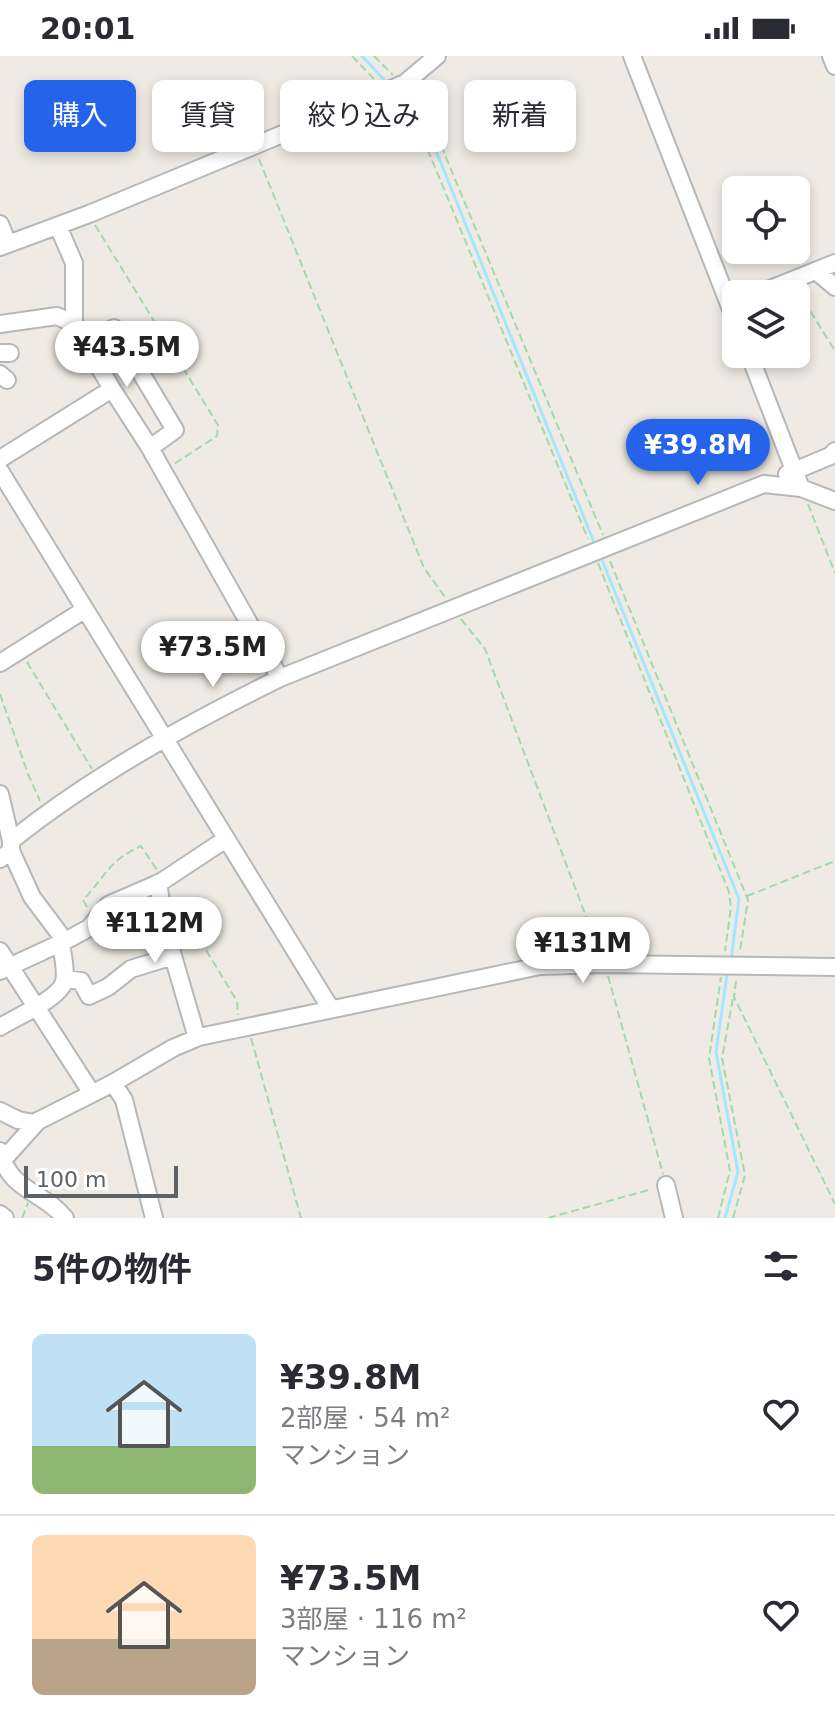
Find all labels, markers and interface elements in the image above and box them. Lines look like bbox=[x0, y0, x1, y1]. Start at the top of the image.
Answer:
text: 20:01 bbox=[40, 11, 136, 46]
chip: 購入 bbox=[24, 80, 136, 152]
chip: 賃貸 bbox=[152, 80, 264, 152]
chip: 絞り込み bbox=[280, 80, 448, 152]
chip: 新着 bbox=[464, 80, 576, 152]
map controls bbox=[722, 176, 810, 368]
button: locate bbox=[722, 176, 810, 264]
button: layers bbox=[722, 280, 810, 368]
pin: ¥43.5M bbox=[62, 321, 192, 389]
text: ¥43.5M bbox=[73, 332, 181, 362]
pin: ¥39.8M bbox=[633, 419, 763, 487]
text: ¥39.8M bbox=[644, 430, 752, 460]
pin: ¥73.5M bbox=[148, 621, 278, 689]
text: ¥73.5M bbox=[159, 632, 267, 662]
pin: ¥112M bbox=[99, 897, 211, 965]
text: ¥112M bbox=[106, 908, 204, 938]
pin: ¥131M bbox=[527, 917, 639, 985]
text: ¥131M bbox=[534, 928, 632, 958]
scale bar bbox=[24, 1162, 178, 1198]
text: 100 m bbox=[36, 1167, 106, 1192]
icon: filters bbox=[759, 1244, 803, 1288]
text: 5件の物件 bbox=[32, 1249, 192, 1289]
text: ¥39.8M bbox=[280, 1357, 421, 1397]
icon: home bbox=[96, 1366, 192, 1462]
icon: heart bbox=[759, 1392, 803, 1436]
text: 2部屋 · 54 m² bbox=[280, 1403, 450, 1433]
text: マンション bbox=[280, 1440, 410, 1470]
text: ¥73.5M bbox=[280, 1558, 421, 1598]
icon: home bbox=[96, 1567, 192, 1663]
icon: heart bbox=[759, 1593, 803, 1637]
text: 3部屋 · 116 m² bbox=[280, 1604, 467, 1634]
text: マンション bbox=[280, 1641, 410, 1671]

